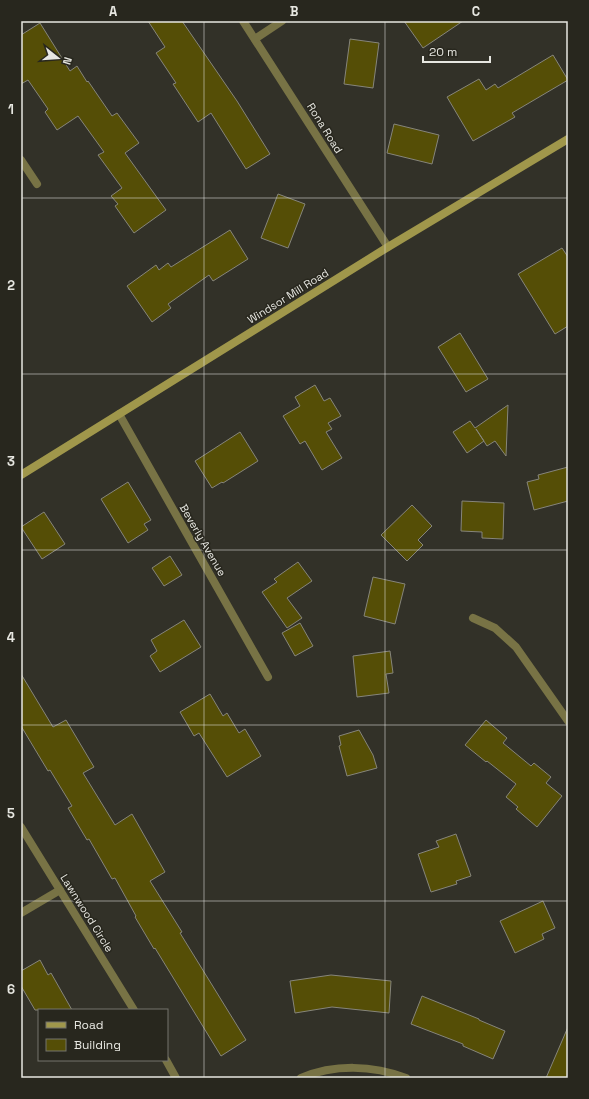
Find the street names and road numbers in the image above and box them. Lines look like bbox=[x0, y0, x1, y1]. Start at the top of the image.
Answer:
street label: Rona Road bbox=[304, 100, 346, 156]
street label: Windsor Mill Road bbox=[245, 265, 331, 327]
street label: Beverly Avenue bbox=[177, 501, 229, 579]
street label: Lawnwood Circle bbox=[57, 871, 117, 955]

